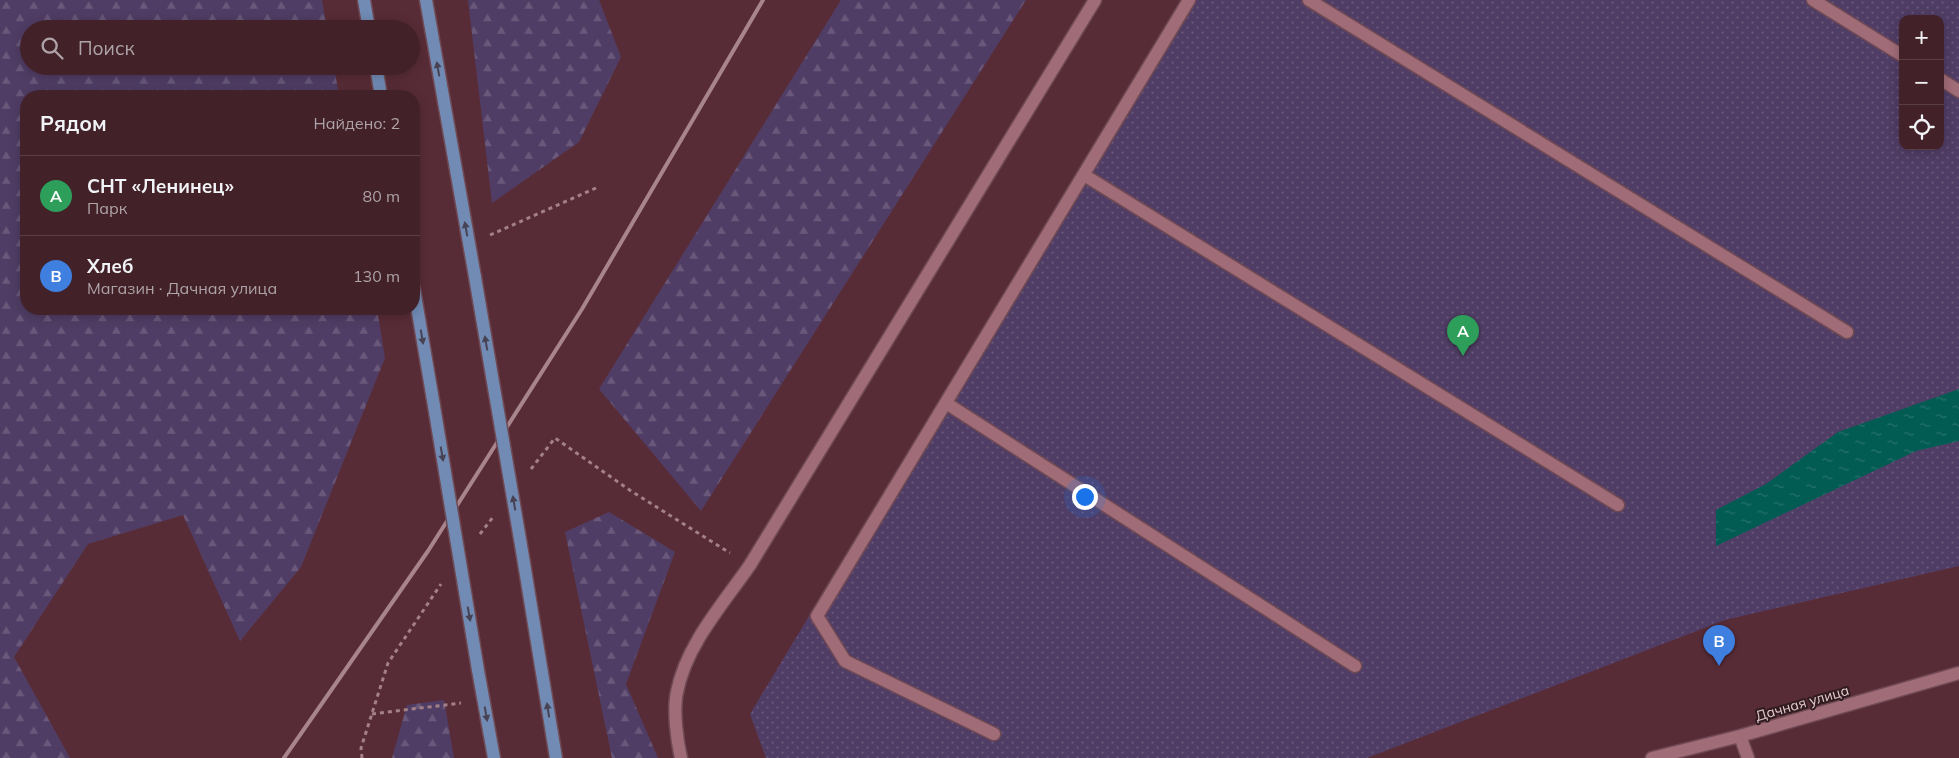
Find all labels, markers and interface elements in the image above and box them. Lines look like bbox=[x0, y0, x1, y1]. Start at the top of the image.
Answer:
map controls bbox=[1899, 15, 1944, 150]
button: + bbox=[1899, 15, 1944, 60]
search box bbox=[20, 20, 420, 75]
icon: search bbox=[38, 34, 66, 62]
text: Поиск bbox=[78, 36, 135, 60]
one-way arrow bbox=[433, 60, 441, 76]
button: − bbox=[1899, 60, 1944, 105]
button: locate bbox=[1899, 105, 1944, 150]
text: Рядом bbox=[40, 110, 107, 136]
text: Найдено: 2 bbox=[314, 113, 400, 133]
text: СНТ «Ленинец» bbox=[87, 174, 234, 198]
text: A bbox=[50, 186, 62, 206]
text: 80 m bbox=[363, 186, 400, 206]
text: Парк bbox=[87, 198, 127, 218]
one-way arrow bbox=[462, 220, 470, 236]
text: Хлеб bbox=[87, 254, 134, 278]
text: B bbox=[50, 266, 62, 286]
text: 130 m bbox=[353, 266, 400, 286]
text: Магазин · Дачная улица bbox=[87, 278, 277, 298]
pin: A bbox=[1447, 315, 1479, 356]
one-way arrow bbox=[418, 329, 426, 345]
one-way arrow bbox=[482, 335, 490, 351]
one-way arrow bbox=[438, 446, 446, 462]
your location bbox=[1072, 484, 1098, 510]
one-way arrow bbox=[509, 495, 517, 511]
one-way arrow bbox=[465, 607, 473, 623]
pin: B bbox=[1703, 625, 1735, 666]
street label: Дачная улица bbox=[1753, 681, 1851, 725]
one-way arrow bbox=[544, 702, 552, 718]
one-way arrow bbox=[483, 706, 491, 722]

